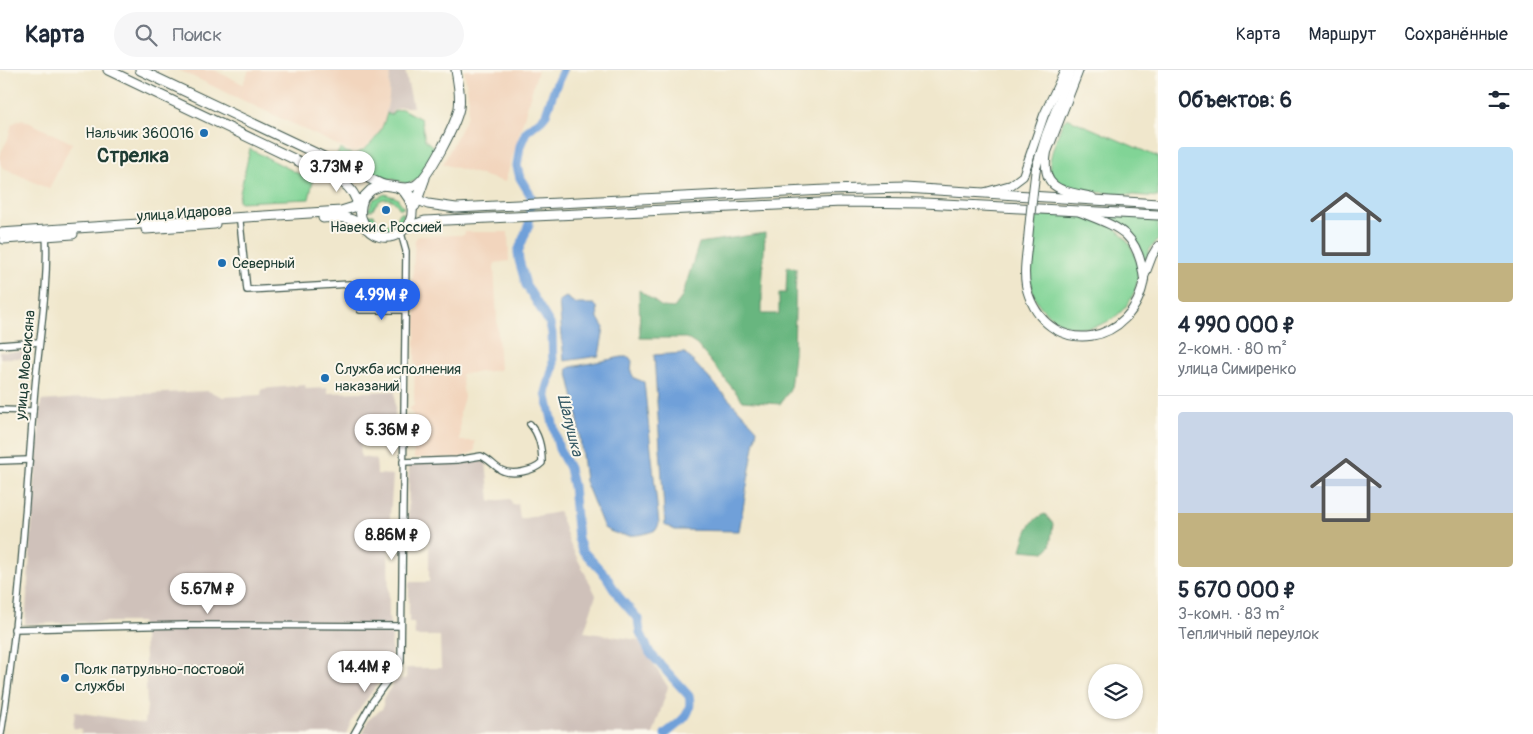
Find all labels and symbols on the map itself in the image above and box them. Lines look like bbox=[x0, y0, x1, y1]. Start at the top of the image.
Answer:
place label: Нальчик 360016 bbox=[85, 124, 194, 143]
marker: Нальчик 360016 bbox=[198, 127, 210, 139]
district label: Стрелка bbox=[97, 143, 169, 168]
pin: 3.73M ₽ bbox=[291, 150, 383, 193]
street label: улица Идарова bbox=[135, 201, 232, 226]
marker: Навеки с Россией bbox=[380, 204, 392, 216]
place label: Навеки с Россией bbox=[330, 218, 442, 237]
place label: Северный bbox=[232, 254, 295, 273]
marker: Северный bbox=[216, 257, 228, 269]
pin: 4.99M ₽ bbox=[336, 278, 428, 321]
street label: улица Мовсисяна bbox=[11, 309, 40, 422]
place label: Служба исполнения наказаний bbox=[335, 360, 461, 396]
marker: Служба исполнения наказаний bbox=[319, 372, 331, 384]
water label: Шалушка bbox=[553, 392, 588, 460]
pin: 5.36M ₽ bbox=[347, 414, 439, 456]
pin: 8.86M ₽ bbox=[346, 518, 438, 561]
pin: 5.67M ₽ bbox=[162, 572, 254, 615]
pin: 14.4M ₽ bbox=[319, 650, 411, 693]
place label: Полк патрульно-постовой службы bbox=[75, 660, 245, 696]
marker: Полк патрульно-постовой службы bbox=[59, 672, 71, 684]

